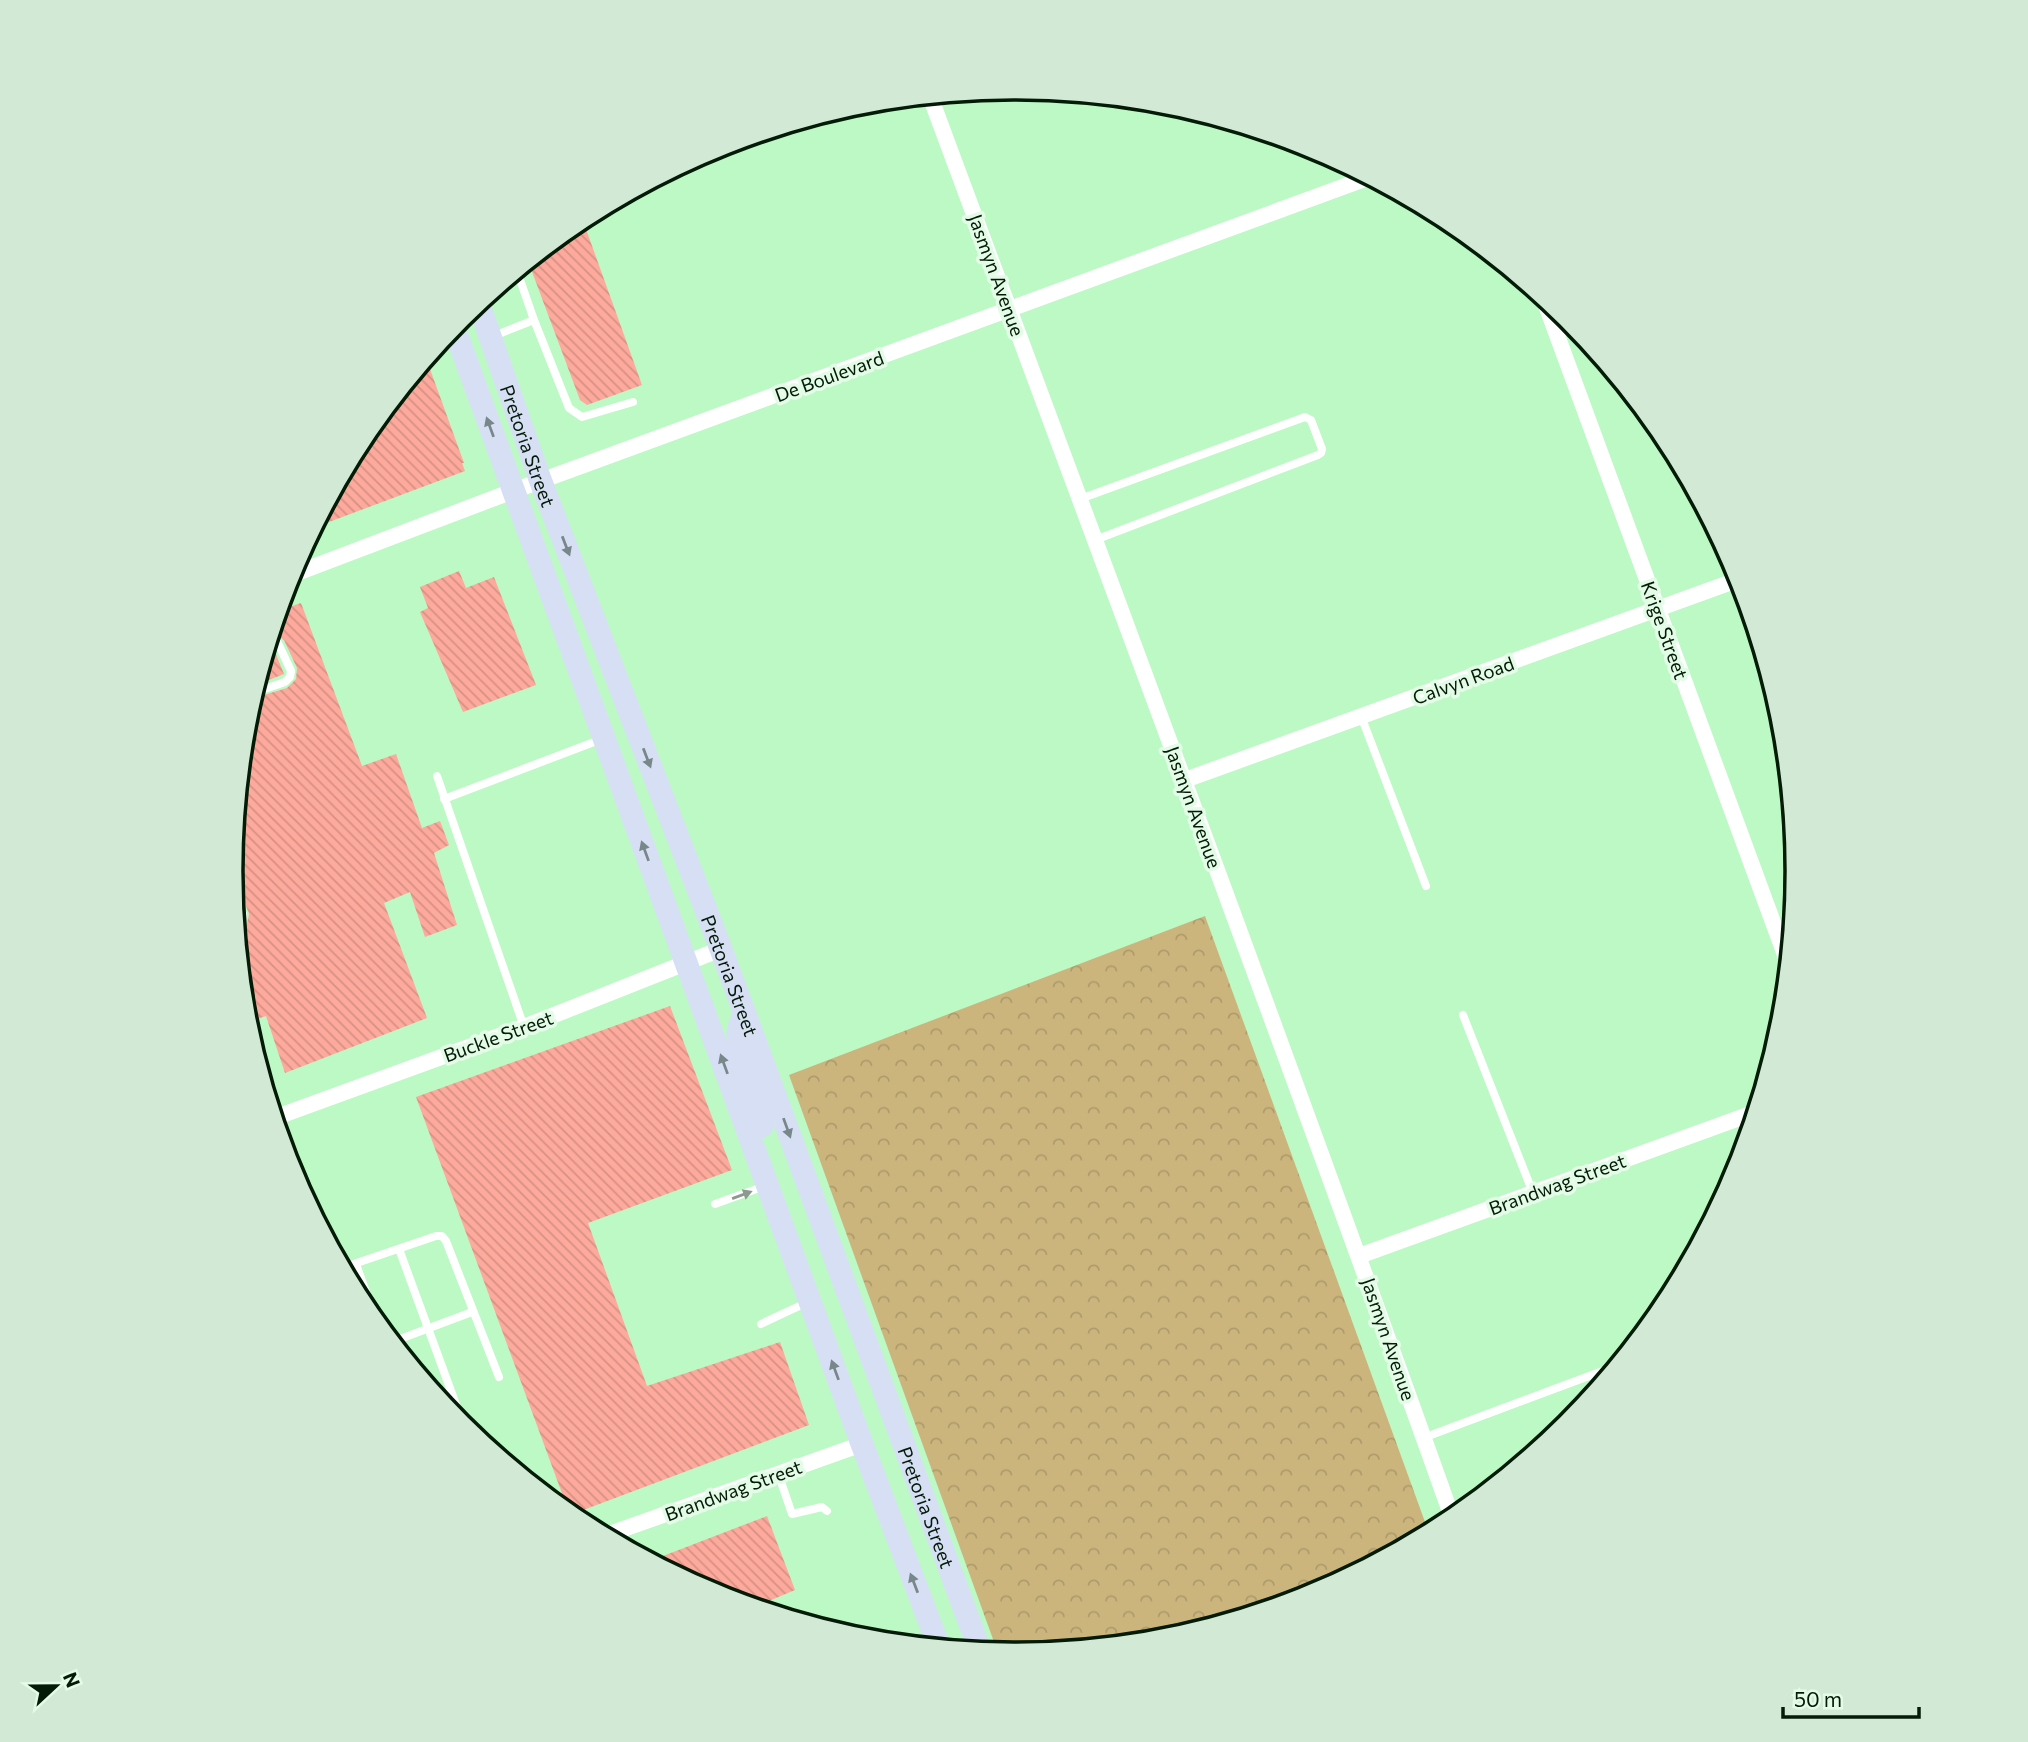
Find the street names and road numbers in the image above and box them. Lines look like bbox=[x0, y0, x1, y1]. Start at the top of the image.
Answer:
street label: Jasmyn Avenue bbox=[964, 211, 1030, 339]
street label: De Boulevard bbox=[771, 346, 887, 406]
street label: Pretoria Street bbox=[496, 381, 561, 510]
street label: Krige Street bbox=[1637, 578, 1693, 682]
street label: Calvyn Road bbox=[1409, 651, 1517, 709]
street label: Jasmyn Avenue bbox=[1161, 743, 1227, 871]
street label: Pretoria Street bbox=[697, 911, 764, 1039]
street label: Buckle Street bbox=[440, 1005, 556, 1066]
street label: Brandwag Street bbox=[1485, 1148, 1629, 1219]
street label: Jasmyn Avenue bbox=[1357, 1275, 1421, 1403]
street label: Pretoria Street bbox=[894, 1443, 960, 1571]
street label: Brandwag Street bbox=[661, 1454, 805, 1525]

